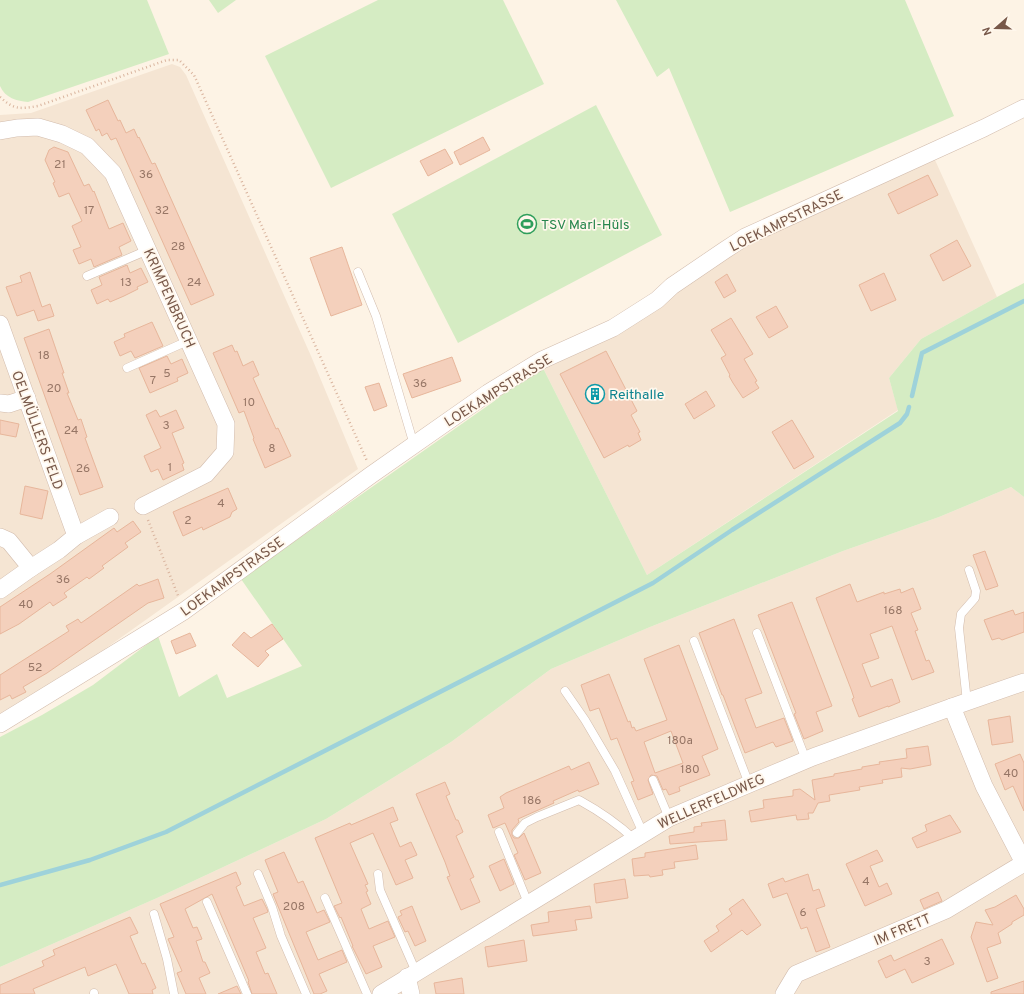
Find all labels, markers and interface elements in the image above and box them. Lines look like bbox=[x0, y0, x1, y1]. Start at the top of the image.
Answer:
north arrow bbox=[976, 8, 1016, 48]
text: N bbox=[980, 25, 995, 37]
house number: 21 bbox=[54, 157, 66, 173]
house number: 36 bbox=[139, 167, 153, 183]
street label: LOEKAMPSTRASSE bbox=[727, 187, 846, 256]
house number: 17 bbox=[84, 203, 94, 219]
house number: 32 bbox=[155, 203, 169, 219]
sports icon: TSV Marl-Hüls bbox=[516, 213, 538, 235]
place label: TSV Marl-Hüls bbox=[541, 217, 630, 234]
house number: 28 bbox=[171, 239, 185, 255]
street label: KRIMPENBRUCH bbox=[139, 246, 198, 351]
house number: 13 bbox=[120, 275, 132, 291]
house number: 24 bbox=[187, 275, 201, 291]
house number: 18 bbox=[38, 348, 50, 364]
street label: LOEKAMPSTRASSE bbox=[442, 351, 556, 431]
house number: 5 bbox=[163, 366, 171, 382]
street label: OELMÜLLERS FELD bbox=[7, 368, 67, 492]
house number: 7 bbox=[150, 373, 156, 389]
house number: 36 bbox=[413, 376, 427, 392]
house number: 20 bbox=[46, 381, 62, 397]
building icon: Reithalle bbox=[584, 383, 606, 405]
place label: Reithalle bbox=[609, 387, 664, 404]
house number: 10 bbox=[243, 395, 255, 411]
house number: 3 bbox=[162, 418, 170, 434]
house number: 24 bbox=[64, 423, 78, 439]
house number: 8 bbox=[268, 441, 276, 457]
house number: 1 bbox=[168, 460, 172, 476]
house number: 26 bbox=[76, 461, 90, 477]
house number: 4 bbox=[217, 496, 225, 512]
house number: 2 bbox=[184, 513, 192, 529]
street label: LOEKAMPSTRASSE bbox=[178, 534, 288, 621]
house number: 36 bbox=[56, 572, 70, 588]
house number: 40 bbox=[18, 597, 34, 613]
house number: 168 bbox=[884, 603, 902, 619]
house number: 52 bbox=[28, 660, 42, 676]
house number: 180a bbox=[667, 733, 693, 749]
house number: 180 bbox=[680, 762, 700, 778]
house number: 40 bbox=[1003, 766, 1019, 782]
street label: WELLERFELDWEG bbox=[655, 771, 768, 834]
house number: 186 bbox=[523, 793, 541, 809]
house number: 4 bbox=[862, 874, 870, 890]
house number: 208 bbox=[283, 899, 305, 915]
house number: 6 bbox=[799, 905, 807, 921]
street label: IM FRETT bbox=[871, 911, 934, 950]
house number: 3 bbox=[923, 954, 931, 970]

